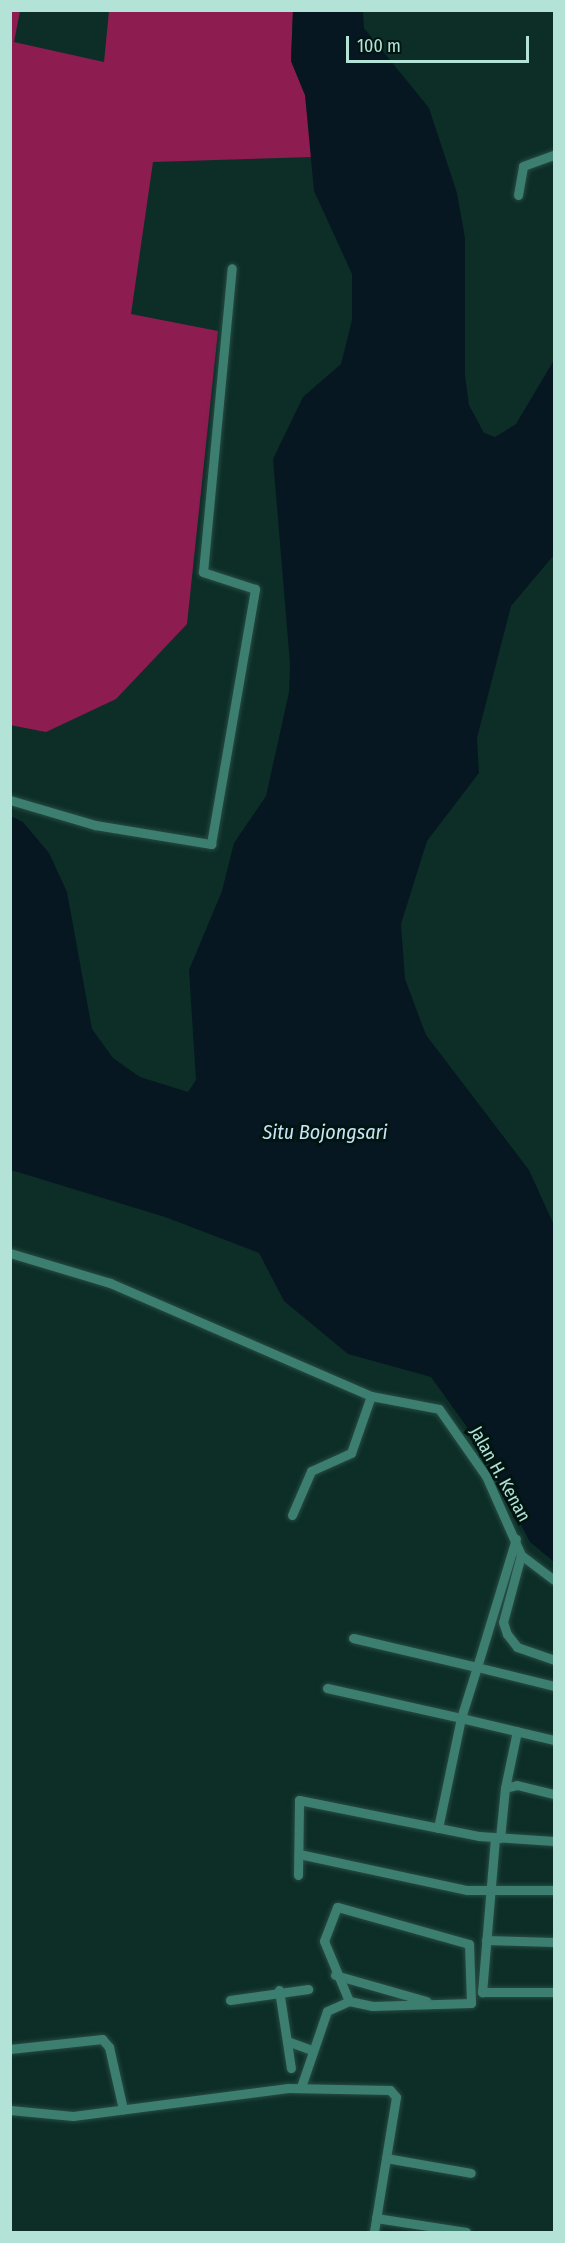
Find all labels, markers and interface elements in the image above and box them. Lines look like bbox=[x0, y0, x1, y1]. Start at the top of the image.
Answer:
scale bar bbox=[349, 24, 532, 62]
text: 100 m bbox=[357, 35, 401, 57]
water label: Situ Bojongsari bbox=[263, 1120, 387, 1144]
street label: Jalan H. Kenan bbox=[465, 1423, 535, 1525]

